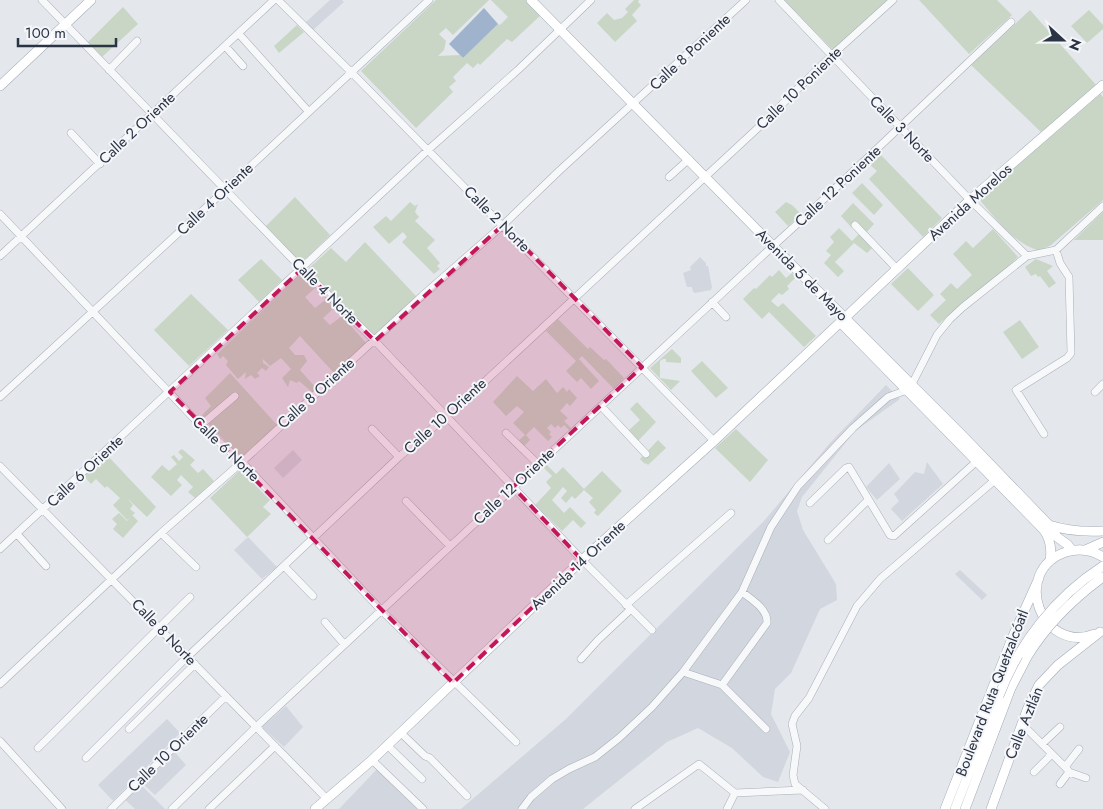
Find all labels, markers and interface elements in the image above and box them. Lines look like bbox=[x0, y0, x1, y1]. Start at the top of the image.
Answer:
street label: Calle 8 Poniente bbox=[644, 8, 736, 95]
scale bar bbox=[18, 15, 115, 47]
north arrow bbox=[1038, 15, 1088, 65]
text: 100 m bbox=[25, 22, 66, 44]
text: N bbox=[1064, 36, 1086, 53]
street label: Calle 10 Poniente bbox=[751, 41, 847, 135]
street label: Calle 2 Oriente bbox=[94, 87, 180, 169]
street label: Calle 3 Norte bbox=[864, 91, 940, 168]
street label: Calle 12 Poniente bbox=[790, 140, 886, 232]
street label: Calle 4 Oriente bbox=[172, 157, 258, 240]
street label: Avenida Morelos bbox=[923, 158, 1017, 246]
street label: Calle 2 Norte bbox=[459, 181, 535, 257]
street label: Avenida 5 de Mayo bbox=[751, 224, 853, 326]
street label: Calle 4 Norte bbox=[287, 253, 363, 329]
street label: Calle 8 Oriente bbox=[273, 352, 360, 434]
street label: Calle 10 Oriente bbox=[399, 373, 491, 459]
street label: Calle 6 Norte bbox=[187, 411, 265, 487]
street label: Calle 6 Oriente bbox=[42, 429, 128, 512]
street label: Calle 12 Oriente bbox=[468, 442, 560, 530]
street label: Avenida 14 Oriente bbox=[525, 515, 631, 615]
street label: Calle 8 Norte bbox=[126, 594, 202, 671]
street label: Boulevard Ruta Quetzalcóatl bbox=[950, 606, 1034, 780]
street label: Calle Aztlán bbox=[999, 683, 1049, 763]
street label: Calle 10 Oriente bbox=[123, 709, 213, 797]

